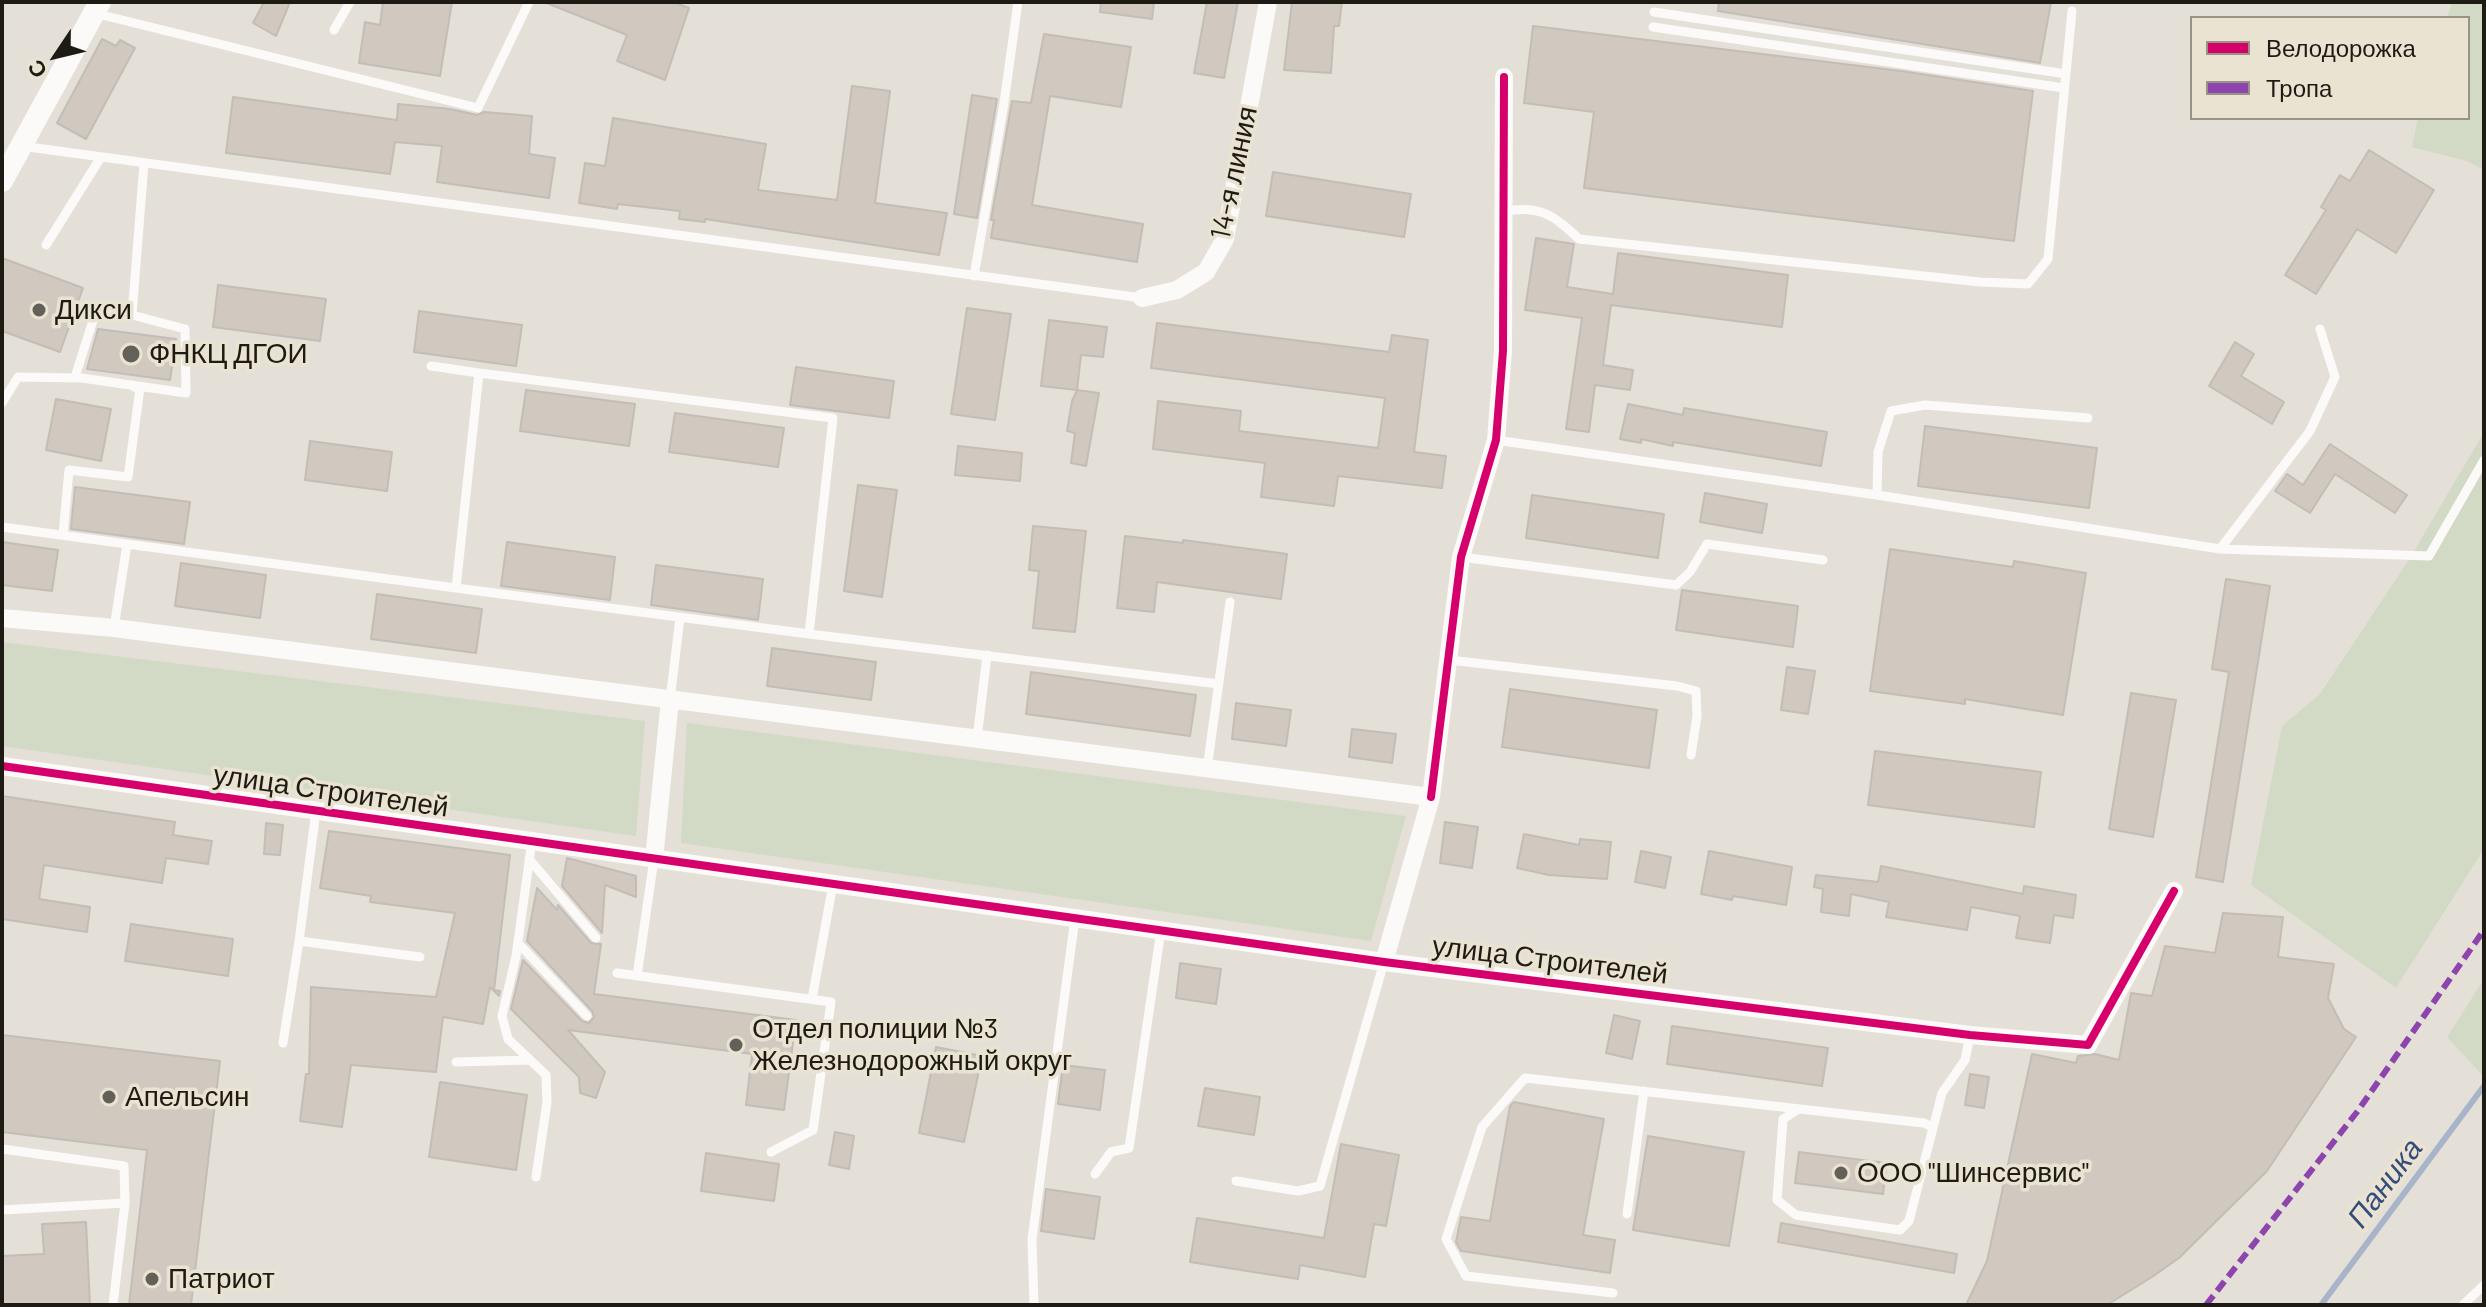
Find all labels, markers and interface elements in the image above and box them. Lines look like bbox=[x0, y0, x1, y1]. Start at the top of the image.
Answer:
north arrow bbox=[16, 16, 96, 96]
legend bbox=[2190, 16, 2470, 120]
text: Велодорожка bbox=[2266, 33, 2416, 62]
text: С bbox=[21, 56, 52, 84]
text: Тропа bbox=[2266, 73, 2332, 102]
street label: 14-я линия bbox=[1204, 103, 1264, 243]
place label: Дикси bbox=[55, 293, 132, 327]
marker: Дикси bbox=[30, 301, 48, 319]
place label: ФНКЦ ДГОИ bbox=[149, 337, 308, 371]
marker: ФНКЦ ДГОИ bbox=[120, 343, 142, 365]
street label: улица Строителей bbox=[211, 758, 451, 824]
street label: улица Строителей bbox=[1430, 929, 1670, 991]
place label: Отдел полиции №3 Железнодорожный округ bbox=[752, 1012, 1072, 1078]
marker: Отдел полиции №3 Железнодорожный округ bbox=[727, 1036, 745, 1054]
place label: Апельсин bbox=[125, 1080, 250, 1114]
marker: Апельсин bbox=[100, 1088, 118, 1106]
water label: Паника bbox=[2340, 1131, 2430, 1235]
place label: ООО "Шинсервис" bbox=[1857, 1156, 2089, 1190]
marker: ООО "Шинсервис" bbox=[1832, 1164, 1850, 1182]
place label: Патриот bbox=[168, 1262, 275, 1296]
marker: Патриот bbox=[143, 1270, 161, 1288]

